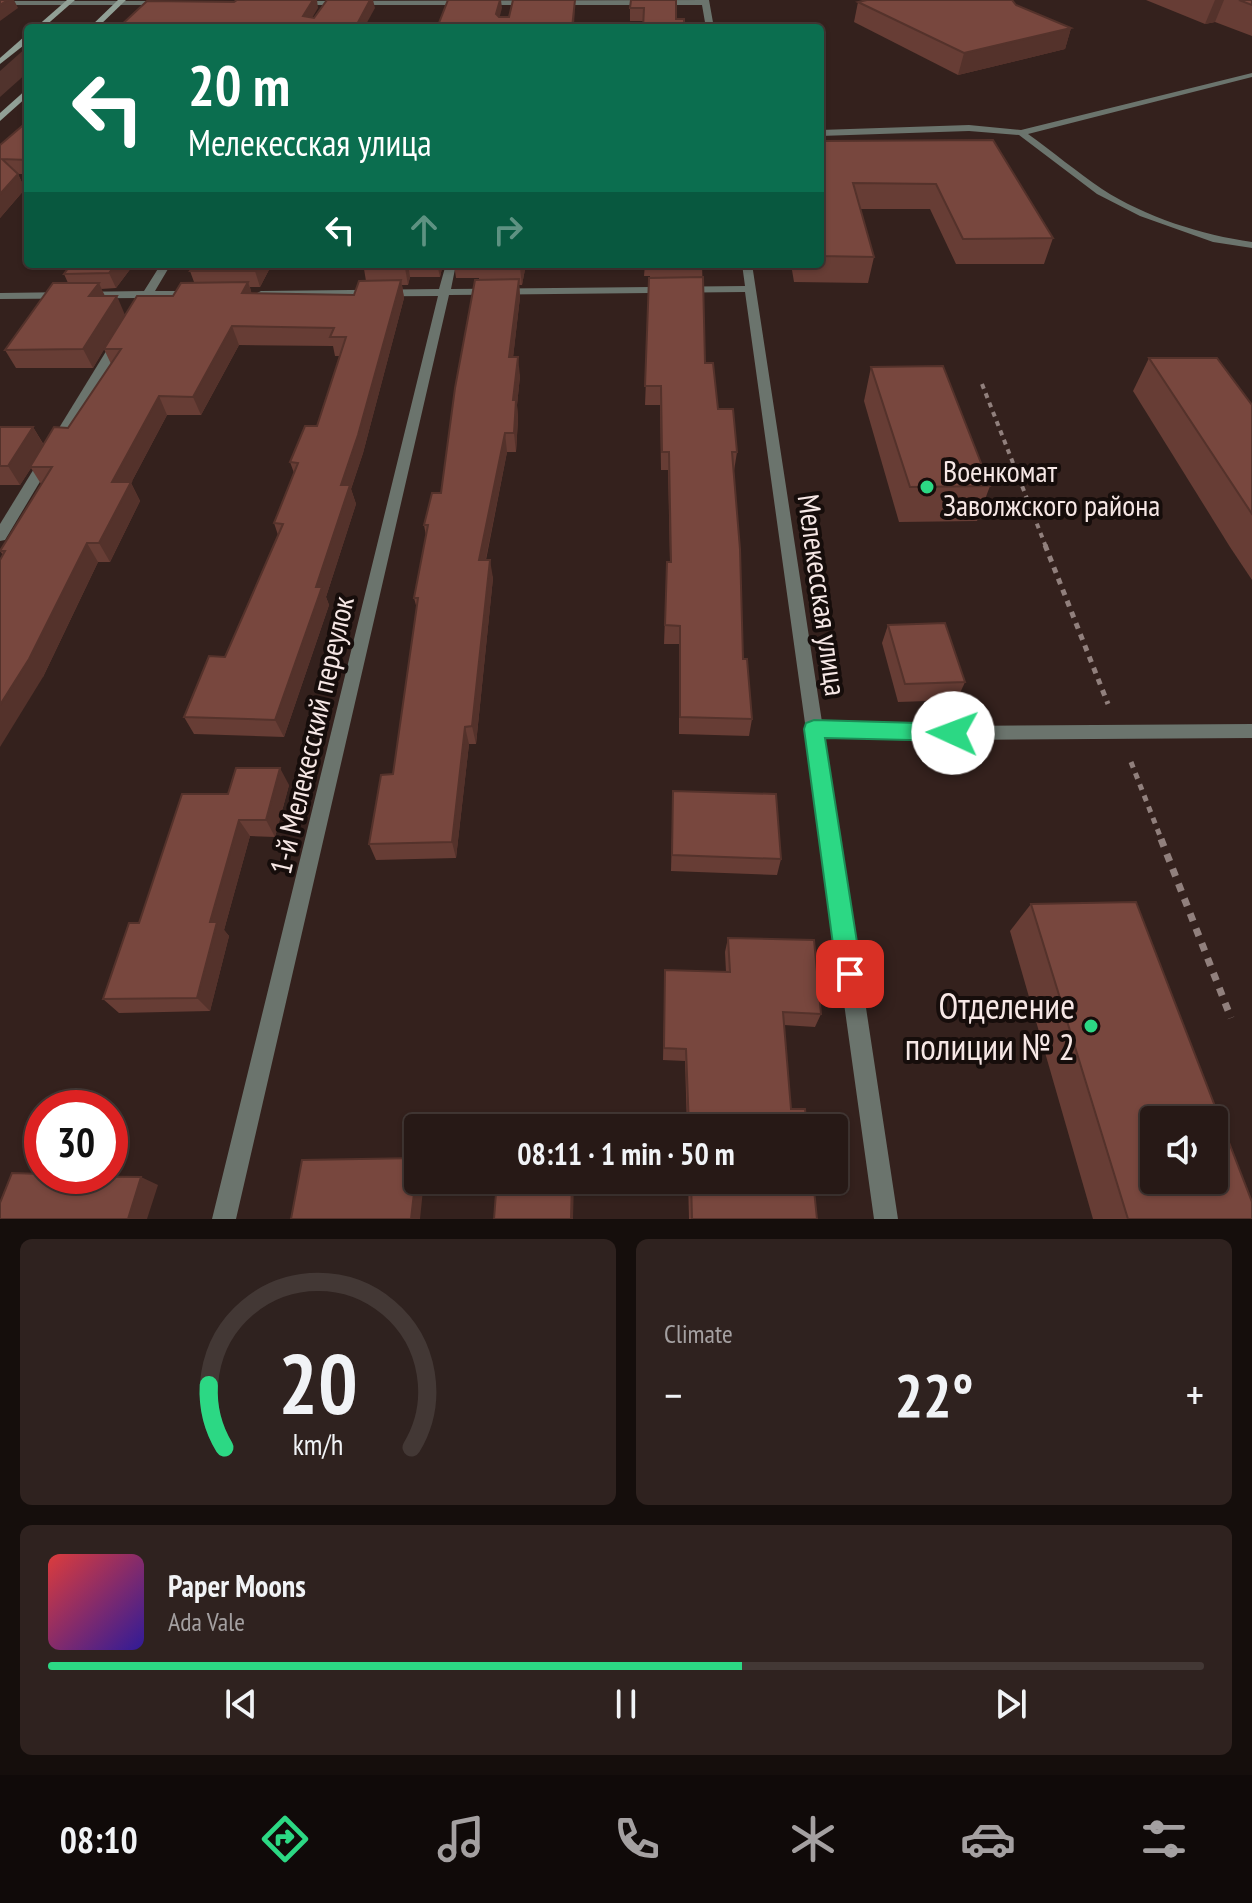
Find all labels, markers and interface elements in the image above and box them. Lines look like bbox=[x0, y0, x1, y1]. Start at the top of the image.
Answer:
text: 20 m bbox=[188, 49, 290, 121]
icon: left bbox=[56, 56, 160, 160]
text: Мелекесская улица bbox=[188, 119, 432, 166]
icon: left bbox=[318, 208, 362, 252]
icon: ahead bbox=[402, 208, 446, 252]
icon: right bbox=[486, 208, 530, 252]
place label: Военкомат Заволжского района bbox=[943, 451, 1160, 524]
marker: Военкомат Заволжского района bbox=[918, 478, 936, 496]
street label: Мелекесская улица bbox=[790, 492, 856, 698]
street label: 1-й Мелекесский переулок bbox=[260, 592, 362, 878]
position arrow bbox=[911, 691, 995, 775]
pin bbox=[816, 940, 884, 1008]
icon: arrive bbox=[828, 952, 872, 996]
place label: Отделение полиции № 2 bbox=[905, 982, 1075, 1070]
marker: Отделение полиции № 2 bbox=[1082, 1017, 1100, 1035]
speed limit sign: 30 bbox=[24, 1090, 128, 1194]
map controls bbox=[1140, 1106, 1228, 1194]
button: sound bbox=[1140, 1106, 1228, 1194]
text: 08:11 · 1 min · 50 m bbox=[517, 1134, 735, 1173]
text: Climate bbox=[664, 1317, 733, 1350]
text: 20 bbox=[278, 1329, 358, 1437]
text: 22° bbox=[894, 1356, 974, 1434]
text: − bbox=[664, 1366, 682, 1423]
text: + bbox=[1186, 1366, 1204, 1423]
text: km/h bbox=[293, 1426, 343, 1463]
text: Paper Moons bbox=[168, 1566, 306, 1605]
text: Ada Vale bbox=[168, 1605, 245, 1638]
icon: previous bbox=[219, 1682, 263, 1726]
icon: pause bbox=[604, 1682, 648, 1726]
icon: next bbox=[989, 1682, 1033, 1726]
icon: directions bbox=[257, 1811, 313, 1867]
icon: music bbox=[433, 1811, 489, 1867]
icon: phone bbox=[609, 1811, 665, 1867]
icon: climate bbox=[785, 1811, 841, 1867]
icon: car bbox=[960, 1811, 1016, 1867]
icon: filters bbox=[1136, 1811, 1192, 1867]
text: 08:10 bbox=[60, 1816, 138, 1863]

